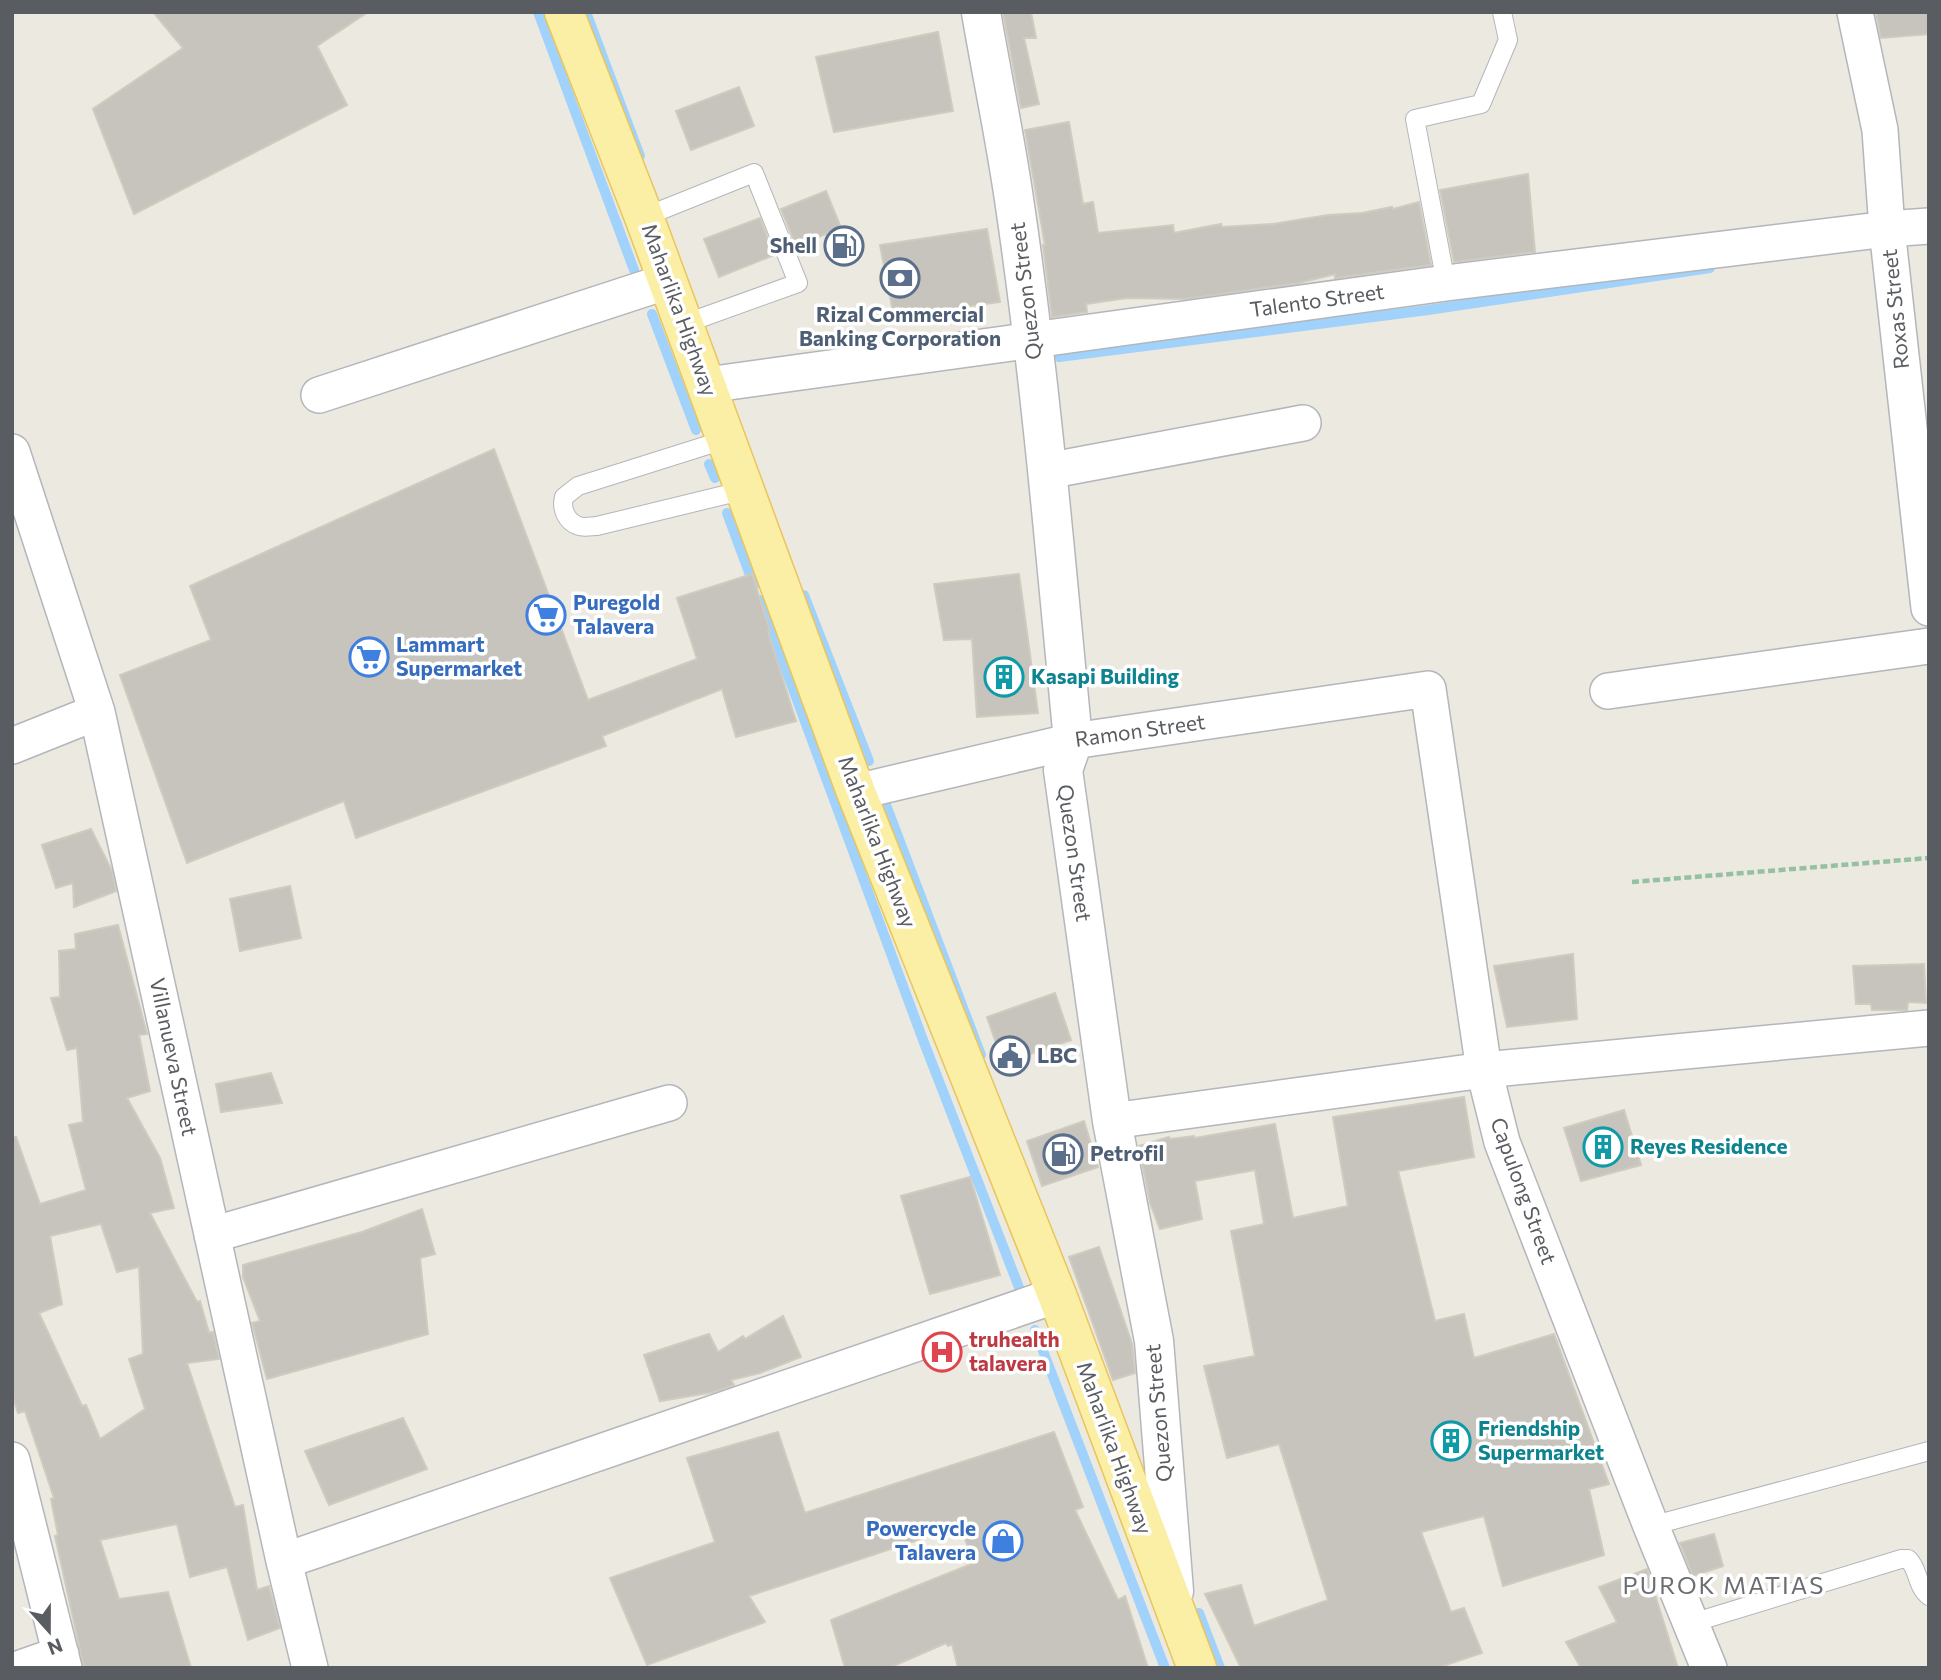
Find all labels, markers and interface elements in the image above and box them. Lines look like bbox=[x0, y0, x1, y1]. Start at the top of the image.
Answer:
street label: Maharlika Highway bbox=[638, 220, 723, 399]
street label: Quezon Street bbox=[1004, 221, 1045, 361]
fuel station icon: Shell bbox=[823, 225, 865, 267]
place label: Shell bbox=[770, 232, 817, 257]
street label: Roxas Street bbox=[1876, 248, 1913, 370]
bank icon: Rizal Commercial Banking Corporation bbox=[879, 257, 921, 299]
street label: Talento Street bbox=[1248, 278, 1386, 321]
place label: Rizal Commercial Banking Corporation bbox=[799, 301, 1001, 350]
place label: Puregold Talavera bbox=[573, 589, 660, 638]
supermarket icon: Puregold Talavera bbox=[525, 594, 567, 636]
place label: Lammart Supermarket bbox=[396, 631, 522, 680]
supermarket icon: Lammart Supermarket bbox=[348, 636, 390, 678]
building icon: Kasapi Building bbox=[983, 656, 1025, 698]
place label: Kasapi Building bbox=[1031, 663, 1180, 688]
street label: Ramon Street bbox=[1073, 708, 1207, 751]
street label: Maharlika Highway bbox=[834, 752, 923, 931]
street label: Quezon Street bbox=[1053, 783, 1097, 923]
street label: Villanueva Street bbox=[146, 975, 203, 1138]
public building icon: LBC bbox=[989, 1035, 1031, 1077]
place label: LBC bbox=[1037, 1042, 1077, 1067]
street label: Capulong Street bbox=[1486, 1114, 1563, 1267]
building icon: Reyes Residence bbox=[1582, 1126, 1624, 1168]
fuel station icon: Petrofil bbox=[1042, 1133, 1084, 1175]
place label: Reyes Residence bbox=[1630, 1133, 1788, 1158]
place label: Petrofil bbox=[1090, 1140, 1164, 1165]
place label: truhealth talavera bbox=[969, 1326, 1060, 1375]
hospital icon: truhealth talavera bbox=[921, 1331, 963, 1373]
street label: Quezon Street bbox=[1139, 1343, 1176, 1483]
street label: Maharlika Highway bbox=[1073, 1358, 1158, 1537]
place label: Friendship Supermarket bbox=[1478, 1415, 1604, 1464]
building icon: Friendship Supermarket bbox=[1430, 1420, 1472, 1462]
place label: Powercycle Talavera bbox=[866, 1515, 976, 1564]
shop icon: Powercycle Talavera bbox=[982, 1520, 1024, 1562]
district label: PUROK MATIAS bbox=[1623, 1570, 1825, 1599]
north arrow bbox=[14, 1596, 84, 1666]
text: N bbox=[44, 1634, 66, 1661]

